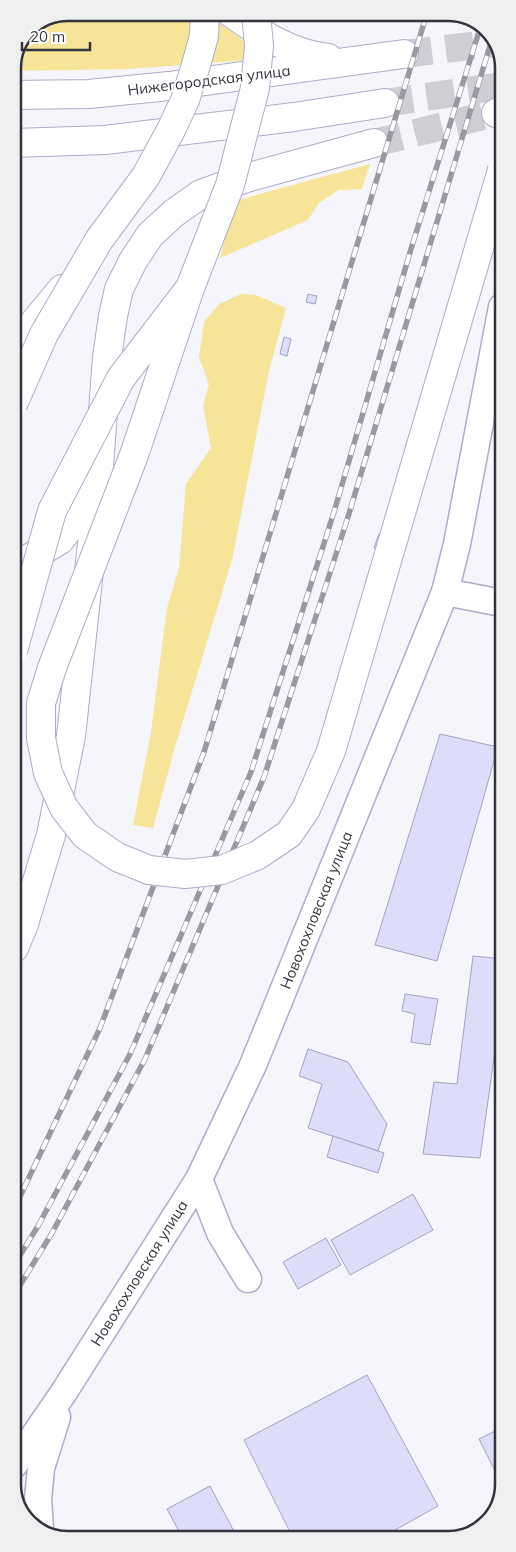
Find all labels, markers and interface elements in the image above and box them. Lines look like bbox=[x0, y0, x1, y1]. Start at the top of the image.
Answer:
scale bar bbox=[22, 20, 90, 52]
text: 20 m bbox=[30, 27, 65, 46]
street label: Нижегородская улица bbox=[127, 61, 291, 99]
street label: Новохохловская улица bbox=[276, 828, 356, 992]
street label: Новохохловская улица bbox=[86, 1197, 192, 1349]

